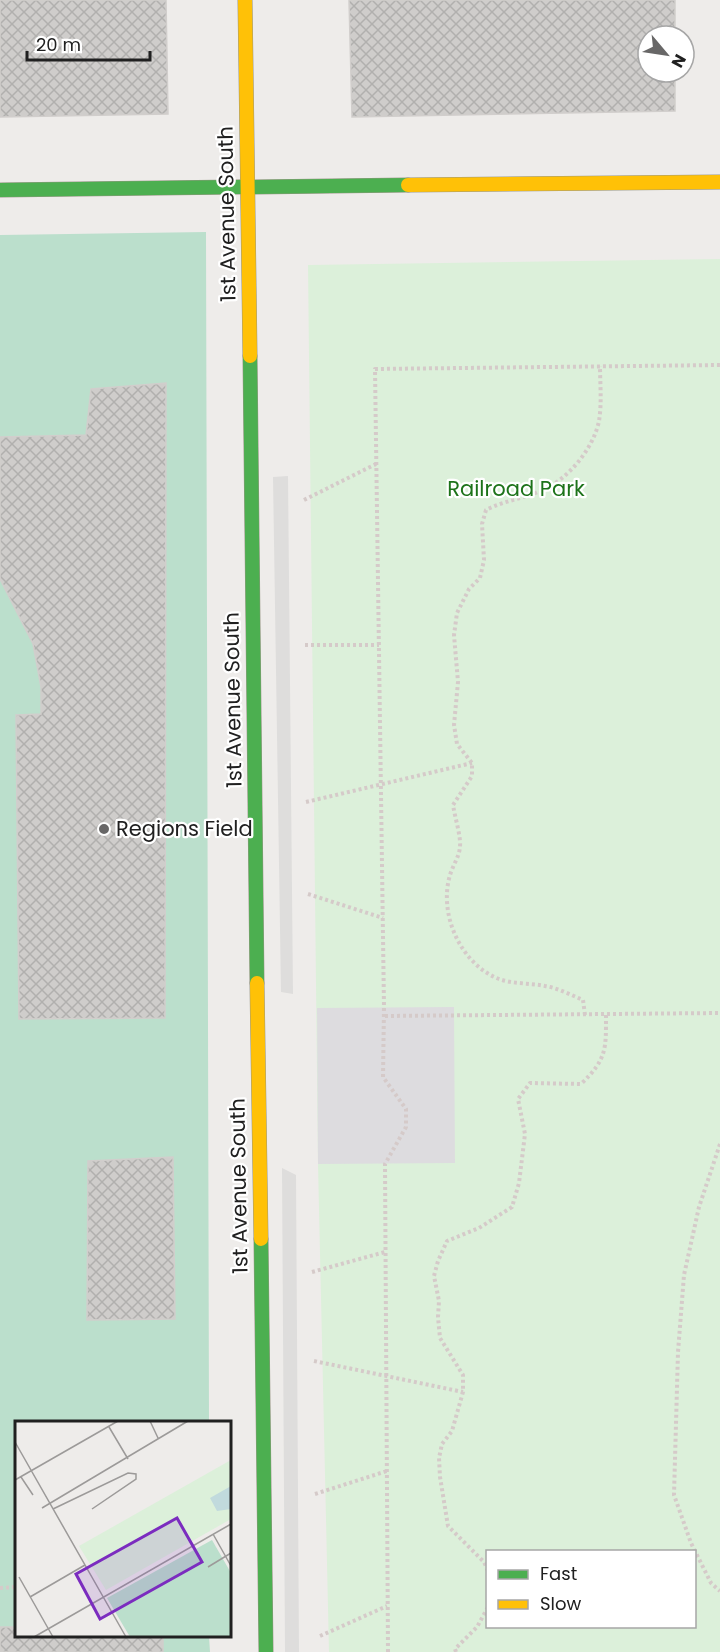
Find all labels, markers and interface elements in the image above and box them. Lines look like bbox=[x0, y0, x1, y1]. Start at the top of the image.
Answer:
scale bar bbox=[27, 24, 150, 62]
north arrow bbox=[636, 24, 696, 84]
text: 20 m bbox=[36, 32, 81, 57]
text: N bbox=[666, 50, 692, 72]
street label: 1st Avenue South bbox=[210, 126, 243, 302]
park label: Railroad Park bbox=[447, 474, 585, 503]
street label: 1st Avenue South bbox=[216, 612, 249, 788]
place label: Regions Field bbox=[116, 814, 253, 843]
marker: Regions Field bbox=[97, 822, 111, 836]
street label: 1st Avenue South bbox=[222, 1098, 255, 1274]
inset map bbox=[15, 1421, 231, 1637]
legend bbox=[486, 1550, 696, 1628]
text: Fast bbox=[540, 1561, 577, 1586]
text: Slow bbox=[540, 1591, 582, 1616]

